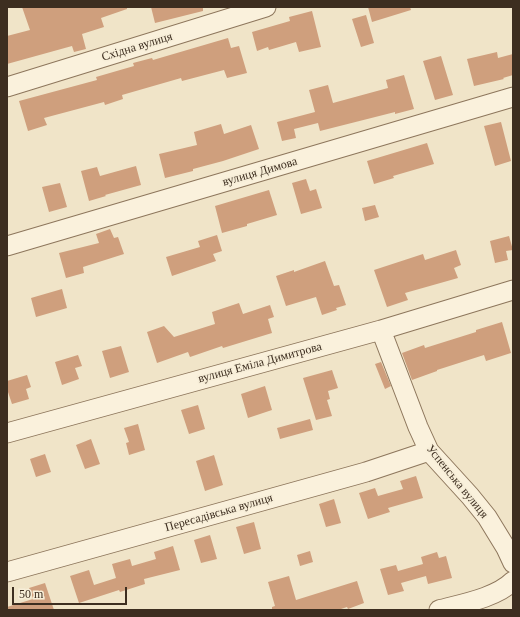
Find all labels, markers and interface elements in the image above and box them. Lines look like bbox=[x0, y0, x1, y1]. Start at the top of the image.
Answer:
street label: Східна вулиця bbox=[100, 29, 174, 65]
street label: вулиця Димова bbox=[221, 154, 299, 190]
street label: вулиця Еміла Димитрова bbox=[197, 340, 323, 386]
street label: Успенська вулиця bbox=[423, 442, 491, 522]
street label: Пересадівська вулиця bbox=[164, 491, 274, 535]
scale bar bbox=[14, 579, 129, 605]
text: 50 m bbox=[19, 587, 43, 601]

